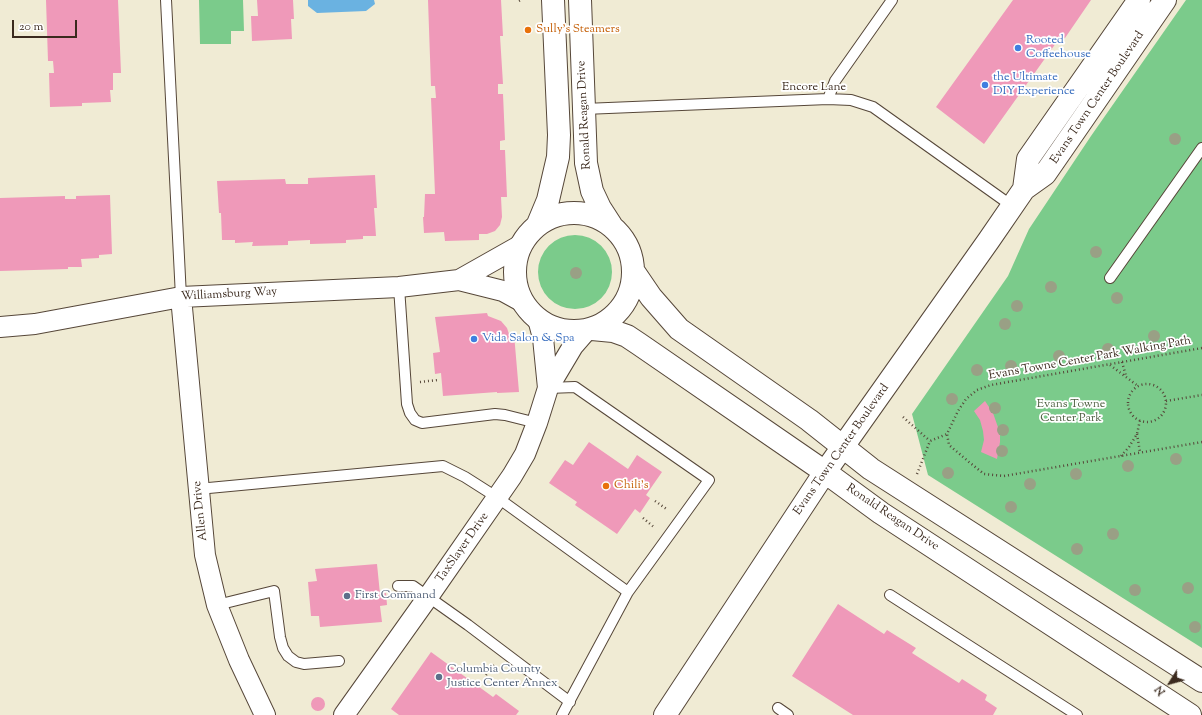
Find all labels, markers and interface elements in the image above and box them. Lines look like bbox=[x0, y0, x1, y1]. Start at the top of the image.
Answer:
scale bar bbox=[14, 12, 79, 38]
text: 20 m bbox=[19, 18, 43, 36]
place label: Sully's Steamers bbox=[536, 23, 620, 37]
marker: Sully's Steamers bbox=[523, 25, 533, 35]
street label: Evans Town Center Boulevard bbox=[1048, 29, 1148, 167]
place label: Rooted Coffeehouse bbox=[1026, 34, 1091, 62]
marker: Rooted Coffeehouse bbox=[1013, 43, 1023, 53]
street label: Ronald Reagan Drive bbox=[575, 60, 595, 170]
place label: the Ultimate DIY Experience bbox=[993, 71, 1075, 99]
marker: the Ultimate DIY Experience bbox=[980, 80, 990, 90]
street label: Encore Lane bbox=[782, 81, 846, 95]
street label: Williamsburg Way bbox=[180, 285, 278, 305]
place label: Vida Salon & Spa bbox=[482, 332, 575, 346]
marker: Vida Salon & Spa bbox=[469, 334, 479, 344]
street label: Evans Towne Center Park Walking Path bbox=[988, 334, 1192, 384]
street label: Evans Town Center Boulevard bbox=[791, 382, 893, 518]
park label: Evans Towne Center Park bbox=[1037, 398, 1105, 426]
place label: Chili's bbox=[614, 479, 648, 493]
street label: Allen Drive bbox=[191, 480, 211, 542]
marker: Chili's bbox=[601, 481, 611, 491]
street label: Ronald Reagan Drive bbox=[843, 482, 941, 554]
street label: TaxSlayer Drive bbox=[433, 510, 493, 586]
place label: First Command bbox=[355, 589, 436, 603]
marker: First Command bbox=[342, 591, 352, 601]
place label: Columbia County Justice Center Annex bbox=[447, 663, 558, 691]
north arrow bbox=[1150, 663, 1190, 703]
marker: Columbia County Justice Center Annex bbox=[434, 672, 444, 682]
text: N bbox=[1151, 682, 1169, 699]

